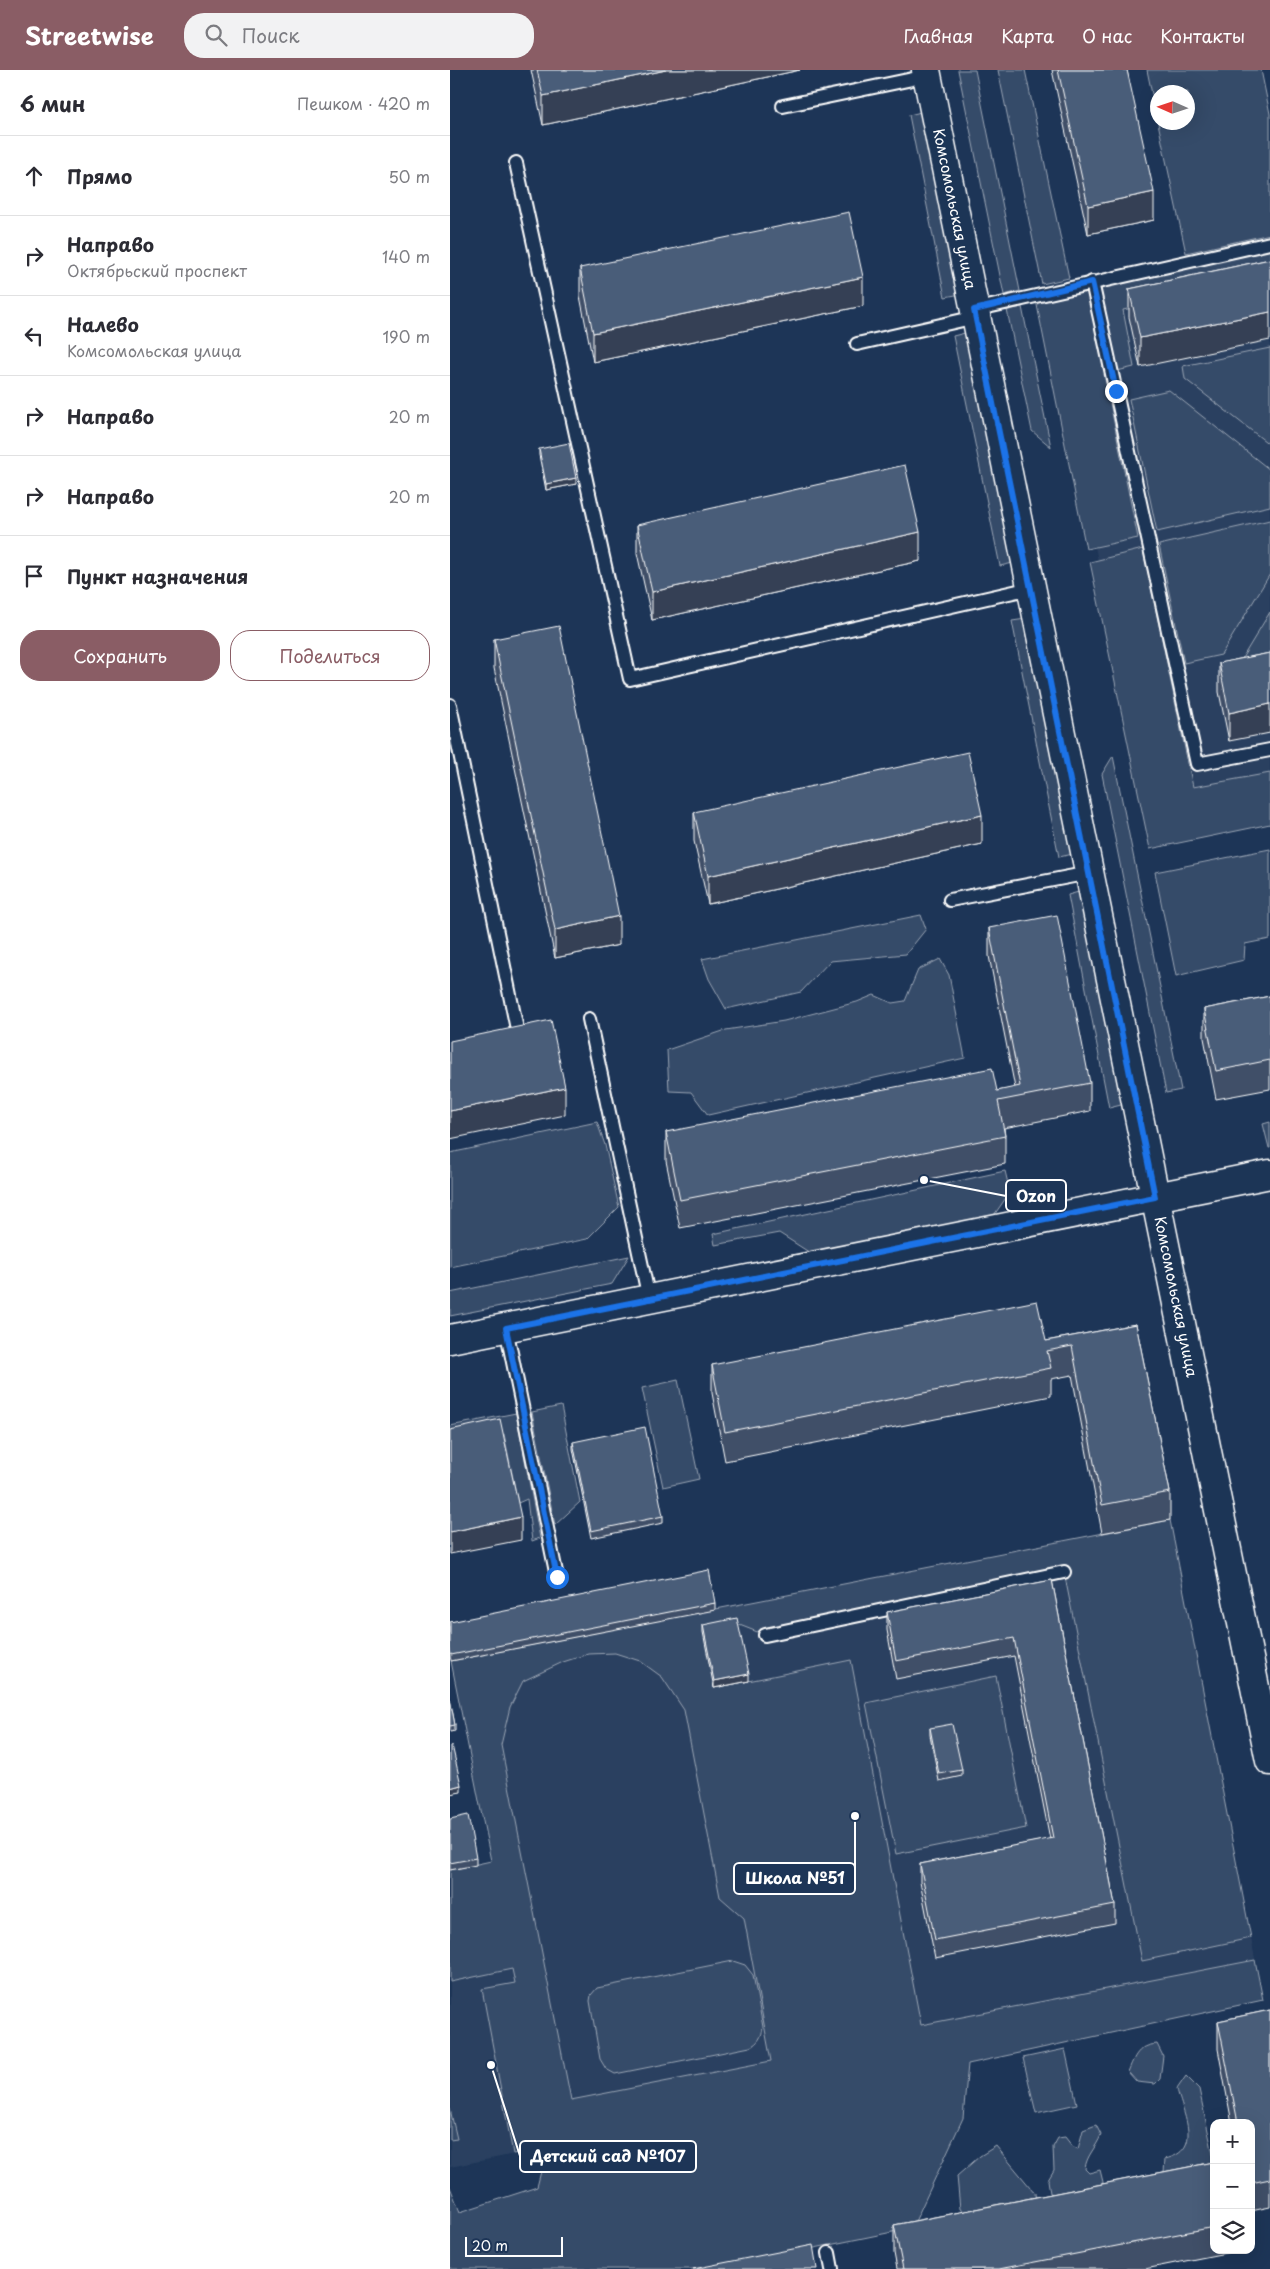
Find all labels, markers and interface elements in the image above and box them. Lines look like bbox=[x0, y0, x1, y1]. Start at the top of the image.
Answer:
search box bbox=[184, 13, 534, 58]
text: Streetwise bbox=[25, 17, 154, 53]
icon: search bbox=[202, 21, 230, 49]
text: Поиск bbox=[242, 21, 299, 49]
text: Главная bbox=[904, 22, 973, 49]
text: Карта bbox=[1001, 22, 1054, 49]
text: О нас bbox=[1082, 22, 1132, 49]
text: Контакты bbox=[1160, 22, 1245, 49]
north arrow bbox=[1150, 85, 1195, 130]
text: 6 мин bbox=[20, 87, 86, 119]
text: Пешком · 420 m bbox=[297, 91, 430, 115]
street label: Комсомольская улица bbox=[928, 126, 983, 292]
icon: ahead bbox=[20, 162, 48, 190]
text: Прямо bbox=[67, 162, 132, 190]
text: 50 m bbox=[389, 164, 430, 188]
text: Направо bbox=[67, 230, 154, 258]
icon: right bbox=[20, 242, 48, 270]
text: 140 m bbox=[382, 244, 430, 268]
text: Октябрьский проспект bbox=[67, 258, 247, 282]
text: Налево bbox=[67, 310, 139, 338]
icon: left bbox=[20, 322, 48, 350]
text: 190 m bbox=[382, 324, 430, 348]
text: Комсомольская улица bbox=[67, 338, 241, 362]
route end bbox=[1105, 380, 1128, 403]
icon: right bbox=[20, 402, 48, 430]
text: Направо bbox=[67, 402, 154, 430]
text: 20 m bbox=[389, 404, 430, 428]
icon: right bbox=[20, 482, 48, 510]
text: Направо bbox=[67, 482, 154, 510]
text: 20 m bbox=[389, 484, 430, 508]
icon: arrive bbox=[20, 562, 48, 590]
text: Пункт назначения bbox=[67, 562, 248, 590]
button: Сохранить bbox=[20, 630, 220, 681]
button: Поделиться bbox=[230, 630, 430, 681]
callout: Ozon bbox=[1006, 1180, 1066, 1211]
text: Ozon bbox=[1016, 1183, 1056, 1207]
street label: Комсомольская улица bbox=[1149, 1214, 1205, 1380]
route start bbox=[546, 1566, 569, 1589]
callout: Школа №51 bbox=[734, 1863, 855, 1894]
text: Школа №51 bbox=[745, 1865, 845, 1889]
map controls bbox=[1210, 2119, 1255, 2254]
button: + bbox=[1210, 2119, 1255, 2164]
callout: Детский сад №107 bbox=[520, 2141, 696, 2172]
text: Детский сад №107 bbox=[529, 2143, 686, 2167]
button: − bbox=[1210, 2164, 1255, 2209]
button: layers bbox=[1210, 2209, 1255, 2254]
scale bar bbox=[465, 2234, 562, 2257]
text: 20 m bbox=[472, 2235, 508, 2256]

